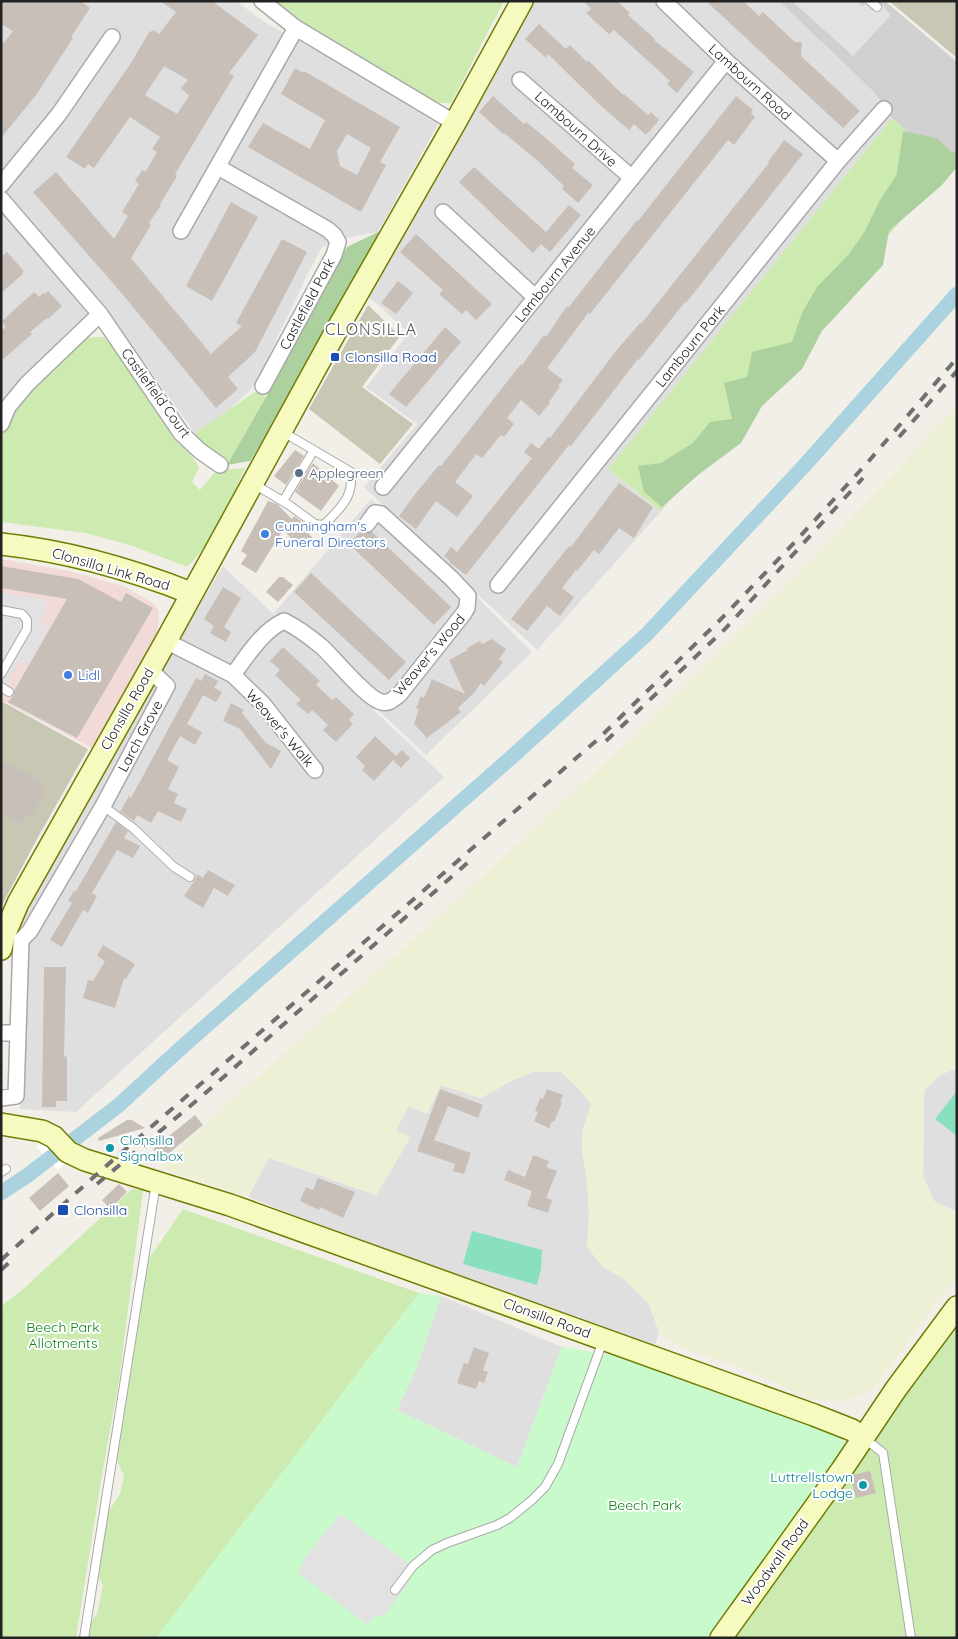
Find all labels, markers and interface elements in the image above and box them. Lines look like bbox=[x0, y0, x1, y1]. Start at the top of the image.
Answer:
street label: Lambourn Road bbox=[705, 40, 795, 124]
street label: Lambourn Drive bbox=[531, 87, 621, 171]
street label: Lambourn Avenue bbox=[511, 222, 599, 326]
street label: Castlefield Park bbox=[275, 255, 339, 353]
street label: Lambourn Park bbox=[651, 301, 729, 391]
district label: CLONSILLA bbox=[325, 319, 417, 339]
street label: Castlefield Court bbox=[117, 344, 195, 442]
place label: Clonsilla Road bbox=[345, 348, 437, 366]
marker: Clonsilla Road bbox=[329, 351, 341, 363]
place label: Applegreen bbox=[309, 464, 384, 482]
marker: Applegreen bbox=[293, 467, 305, 479]
place label: Cunningham's Funeral Directors bbox=[275, 517, 386, 551]
marker: Cunningham's Funeral Directors bbox=[259, 528, 271, 540]
street label: Clonsilla Link Road bbox=[50, 544, 172, 594]
street label: Weaver's Wood bbox=[389, 610, 469, 700]
street label: Clonsilla Road bbox=[96, 665, 158, 753]
place label: Lidl bbox=[78, 666, 100, 684]
marker: Lidl bbox=[62, 669, 74, 681]
street label: Weaver's Walk bbox=[242, 685, 318, 771]
street label: Larch Grove bbox=[114, 697, 166, 775]
place label: Clonsilla Signalbox bbox=[120, 1131, 183, 1165]
marker: Clonsilla Signalbox bbox=[104, 1142, 116, 1154]
place label: Clonsilla bbox=[74, 1201, 127, 1219]
marker: Clonsilla bbox=[56, 1203, 70, 1217]
street label: Clonsilla Road bbox=[501, 1294, 593, 1342]
park label: Beech Park Allotments bbox=[26, 1318, 100, 1352]
place label: Luttrellstown Lodge bbox=[770, 1468, 853, 1502]
marker: Luttrellstown Lodge bbox=[857, 1479, 869, 1491]
park label: Beech Park bbox=[608, 1496, 682, 1514]
street label: Woodwall Road bbox=[738, 1515, 812, 1609]

